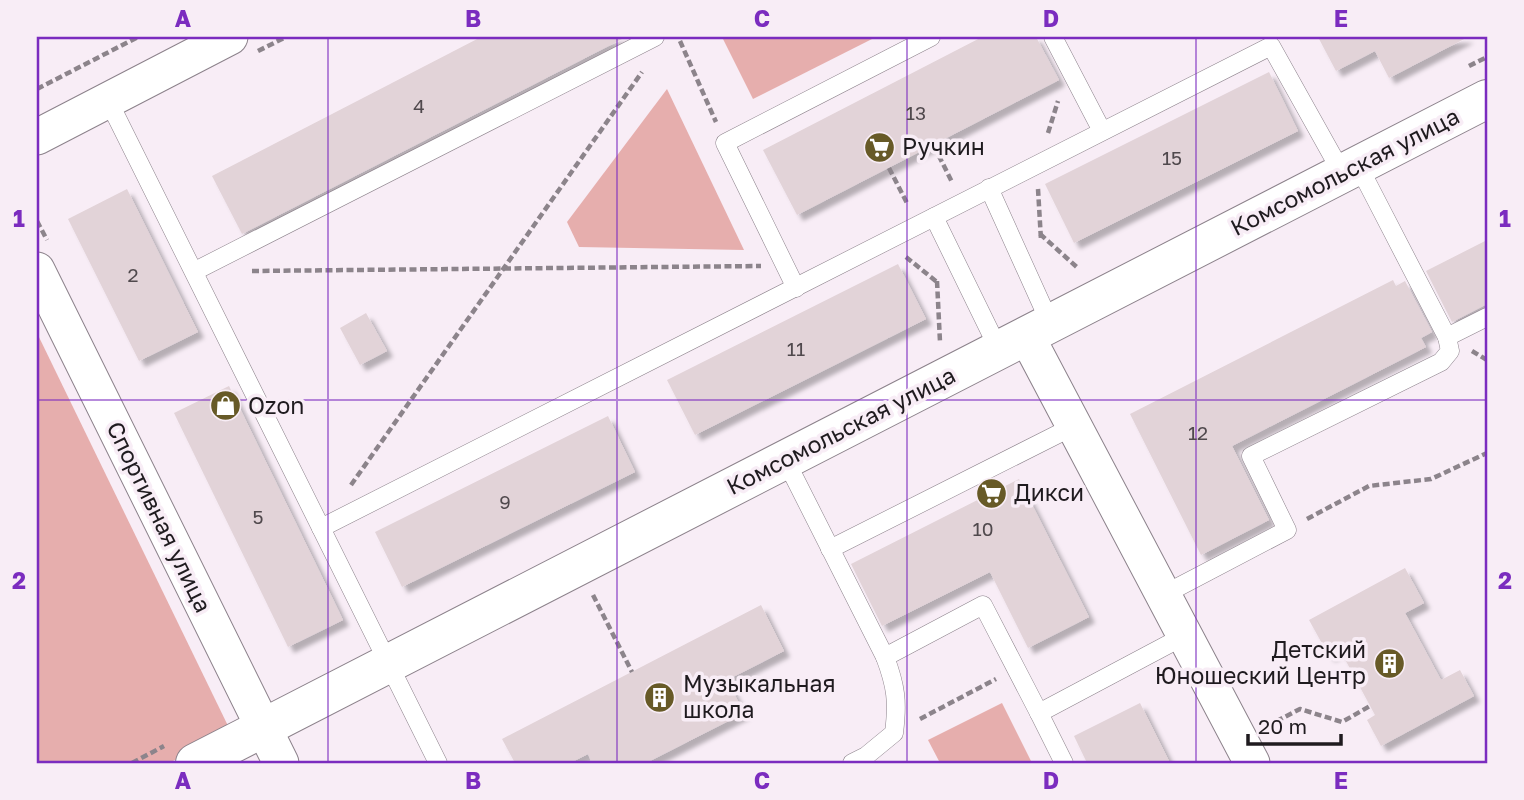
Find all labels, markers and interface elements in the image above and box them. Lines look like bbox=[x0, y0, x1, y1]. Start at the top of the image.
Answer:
text: A bbox=[175, 4, 192, 32]
text: B bbox=[465, 4, 481, 32]
text: C bbox=[754, 4, 770, 32]
text: D bbox=[1043, 4, 1059, 32]
text: E bbox=[1334, 4, 1348, 32]
house number: 4 bbox=[413, 94, 425, 117]
house number: 13 bbox=[906, 101, 926, 124]
street label: Комсомольская улица bbox=[1225, 101, 1464, 241]
supermarket icon: Ручкин bbox=[862, 130, 896, 164]
place label: Ручкин bbox=[902, 132, 985, 160]
house number: 15 bbox=[1162, 146, 1182, 169]
text: 1 bbox=[13, 204, 25, 232]
text: 1 bbox=[1499, 204, 1511, 232]
house number: 2 bbox=[127, 263, 139, 286]
house number: 11 bbox=[787, 337, 805, 360]
street label: Комсомольская улица bbox=[721, 360, 960, 500]
shop icon: Ozon bbox=[208, 389, 242, 423]
place label: Ozon bbox=[248, 391, 304, 419]
street label: Спортивная улица bbox=[102, 417, 218, 617]
house number: 12 bbox=[1188, 421, 1208, 444]
supermarket icon: Дикси bbox=[974, 476, 1008, 510]
place label: Дикси bbox=[1014, 478, 1084, 506]
house number: 9 bbox=[499, 490, 511, 513]
house number: 5 bbox=[252, 505, 264, 528]
house number: 10 bbox=[973, 517, 994, 540]
text: 2 bbox=[12, 566, 26, 594]
text: 2 bbox=[1498, 566, 1512, 594]
place label: Детский Юношеский Центр bbox=[1155, 635, 1366, 689]
building icon: Детский Юношеский Центр bbox=[1372, 646, 1406, 680]
place label: Музыкальная школа bbox=[683, 669, 836, 723]
building icon: Музыкальная школа bbox=[643, 680, 677, 714]
scale bar bbox=[1248, 702, 1340, 746]
text: 20 m bbox=[1258, 713, 1307, 739]
text: A bbox=[175, 766, 192, 794]
text: B bbox=[465, 766, 481, 794]
text: C bbox=[754, 766, 770, 794]
text: D bbox=[1043, 766, 1059, 794]
text: E bbox=[1334, 766, 1348, 794]

